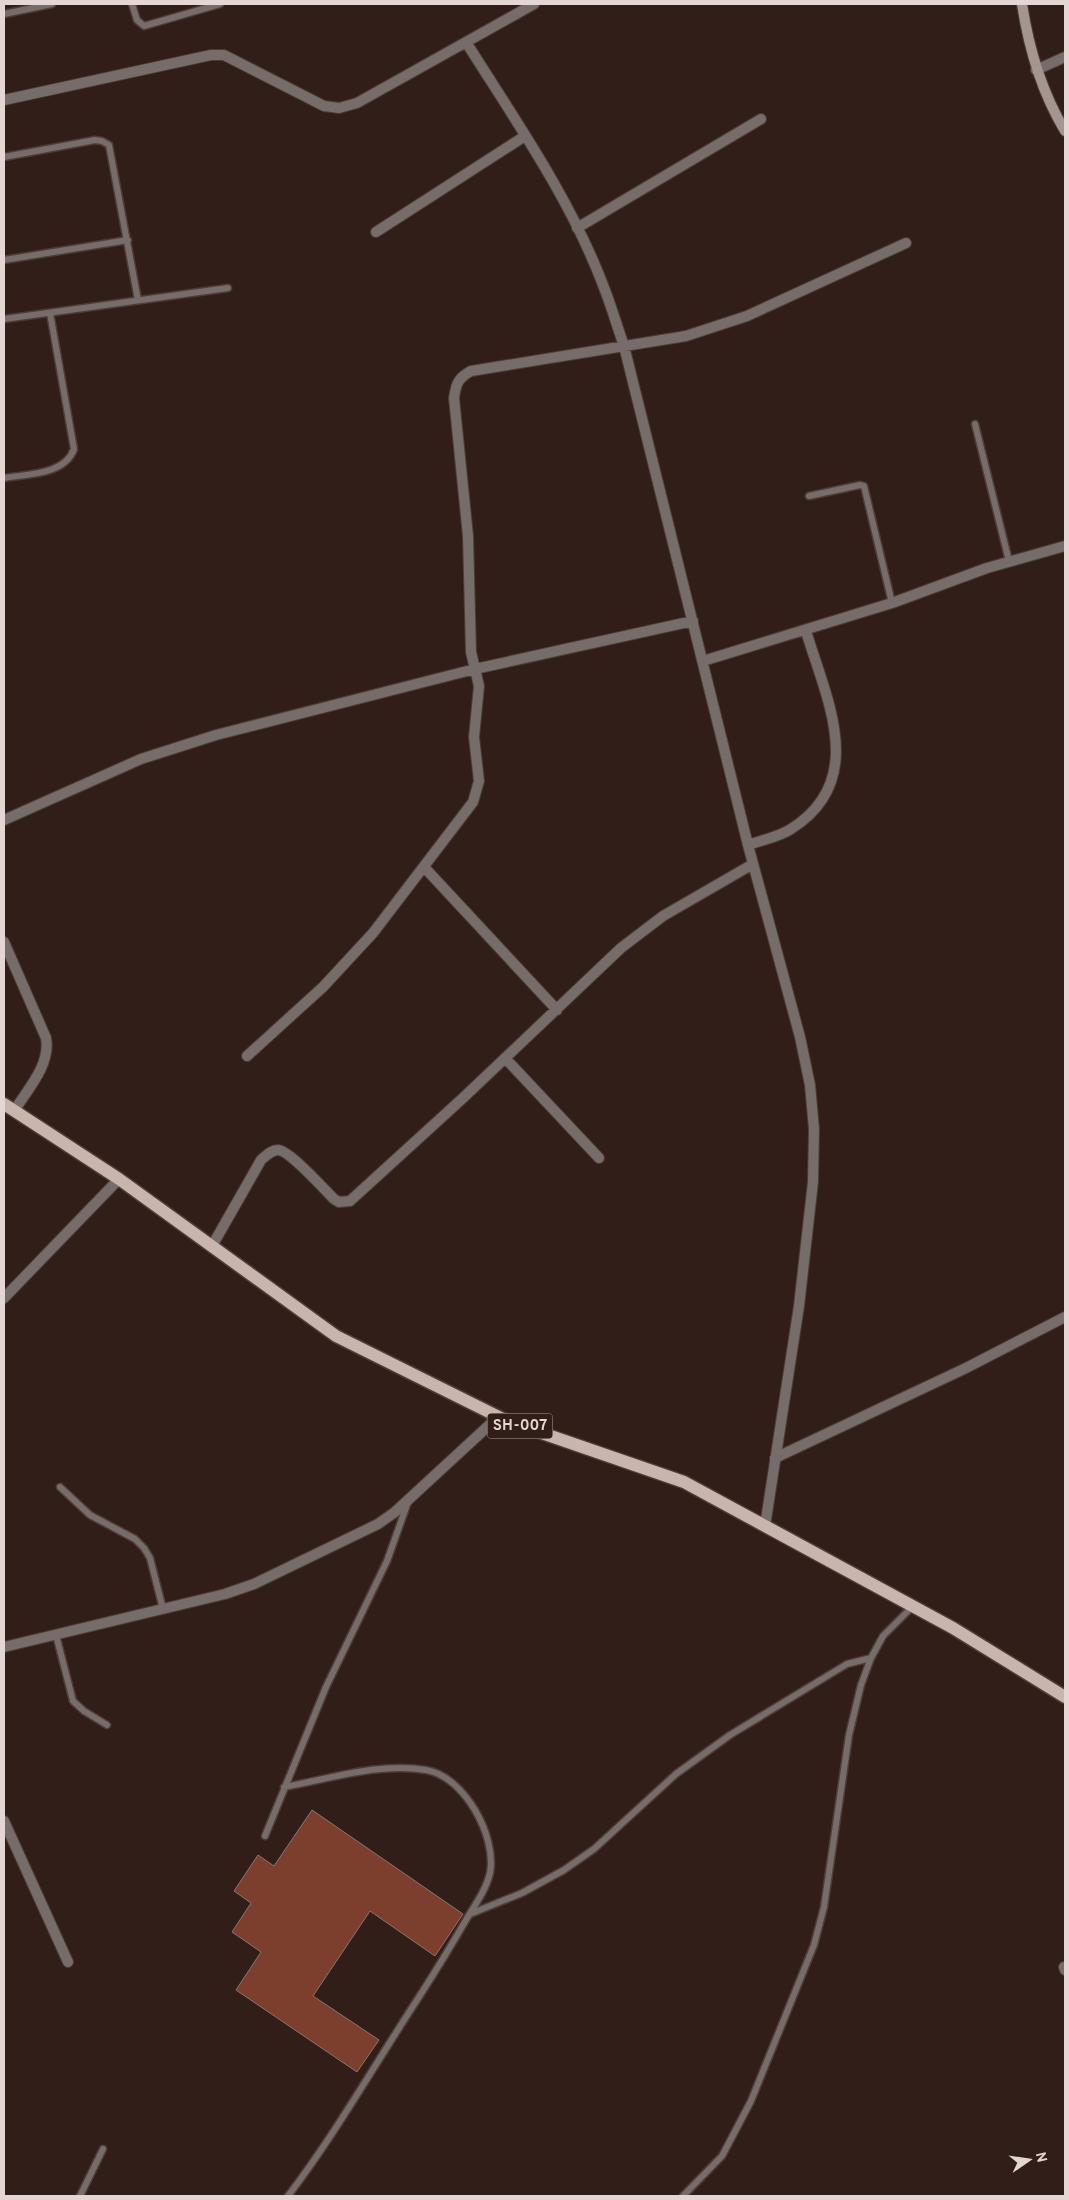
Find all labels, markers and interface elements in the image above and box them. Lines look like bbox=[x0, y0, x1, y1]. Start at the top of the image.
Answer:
road number: SH-007 bbox=[488, 1414, 552, 1438]
north arrow bbox=[1004, 2135, 1054, 2185]
text: N bbox=[1031, 2151, 1050, 2164]

